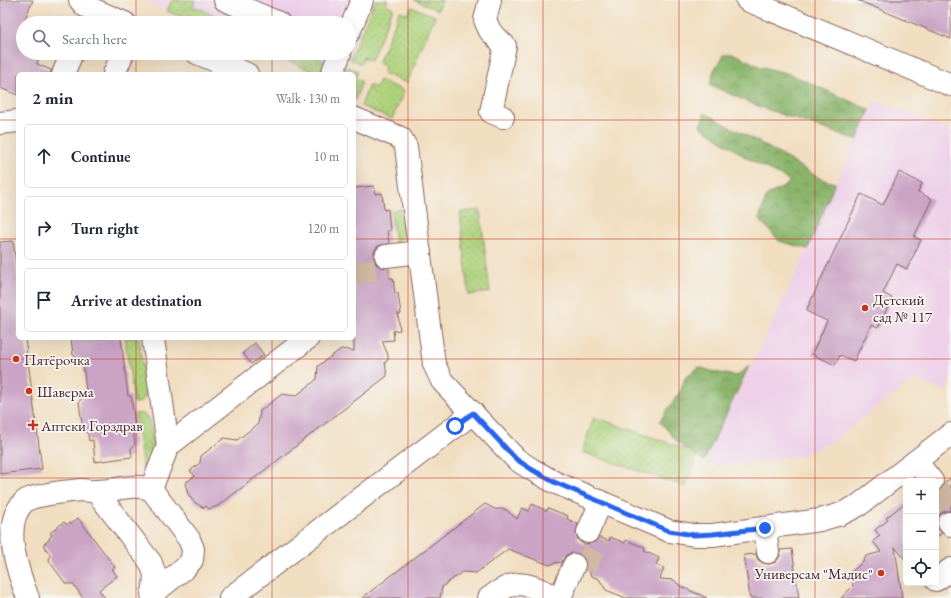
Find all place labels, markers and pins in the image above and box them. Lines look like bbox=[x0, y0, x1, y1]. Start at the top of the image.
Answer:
place label: Детский сад № 117 bbox=[873, 290, 933, 326]
marker: Детский сад № 117 bbox=[860, 303, 870, 313]
place label: Пятёрочка bbox=[24, 350, 90, 369]
marker: Пятёрочка bbox=[11, 354, 21, 364]
place label: Шаверма bbox=[37, 382, 94, 401]
marker: Шаверма bbox=[24, 386, 34, 396]
place label: Аптеки Горздрав bbox=[40, 416, 143, 435]
marker: Аптеки Горздрав bbox=[28, 420, 38, 430]
place label: Универсам "Мадис" bbox=[754, 564, 873, 583]
marker: Универсам "Мадис" bbox=[876, 568, 886, 578]

